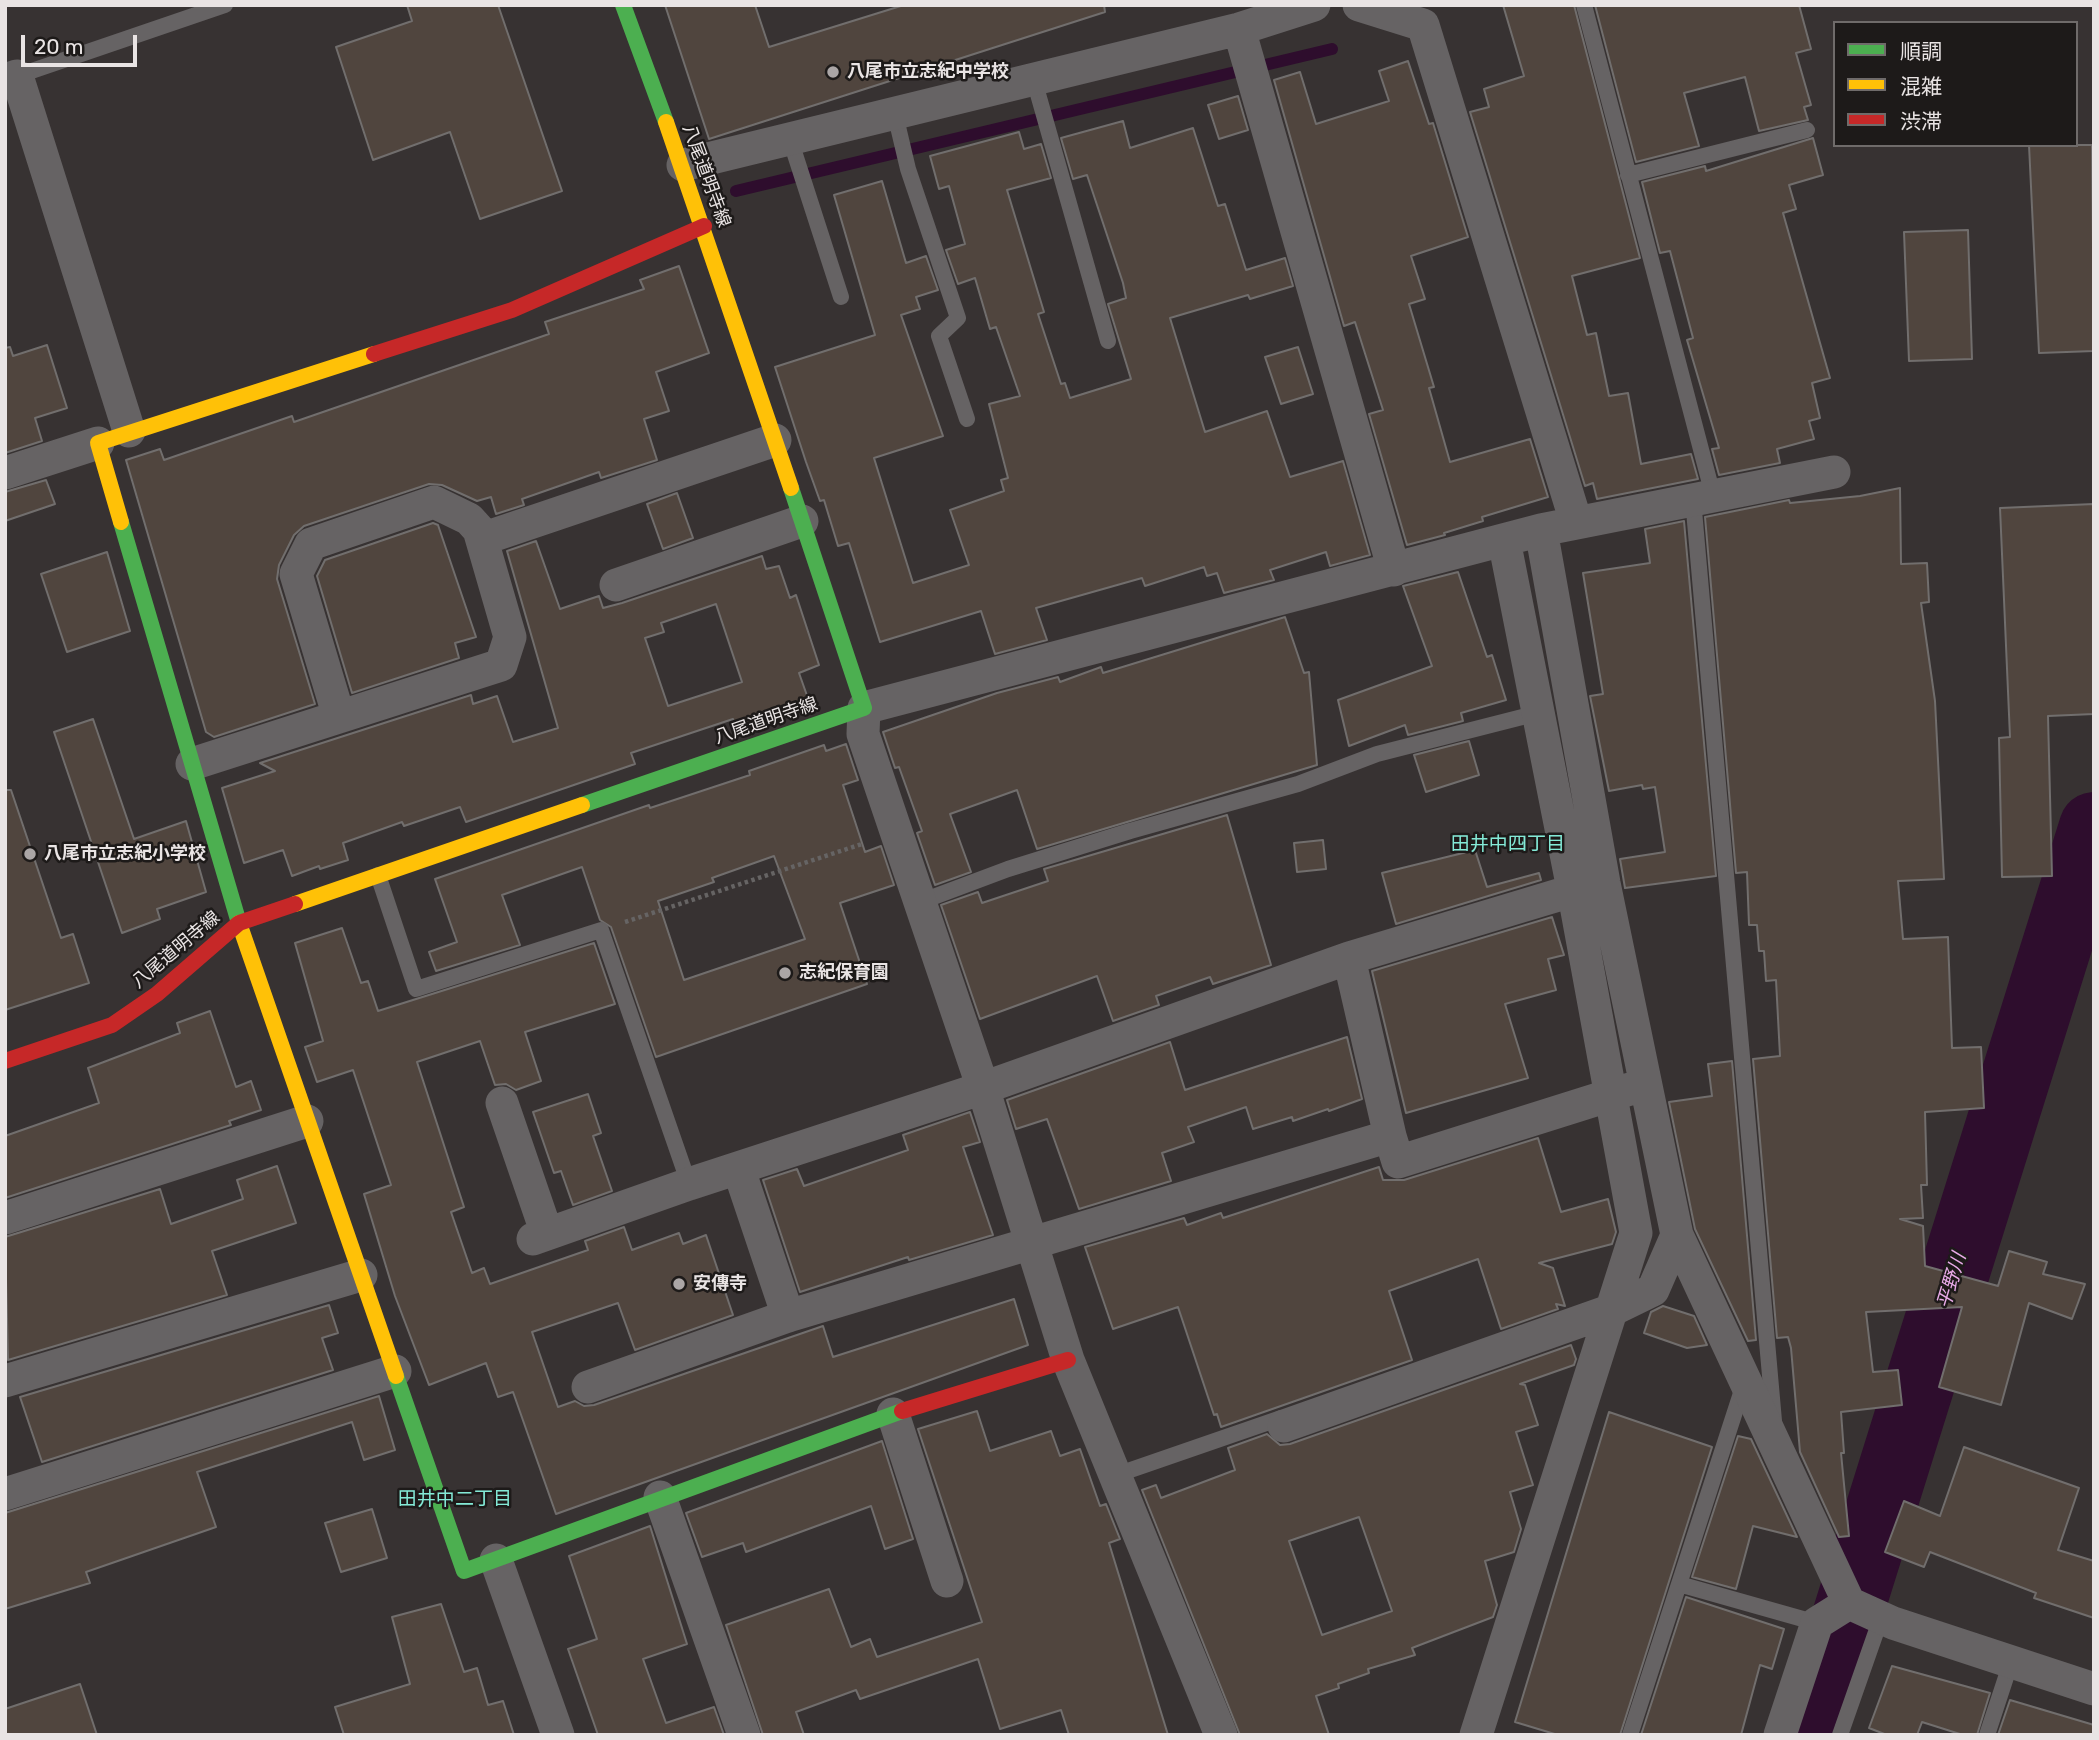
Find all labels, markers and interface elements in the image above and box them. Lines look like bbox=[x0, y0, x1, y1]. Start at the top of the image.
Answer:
scale bar bbox=[24, 21, 140, 65]
legend bbox=[1833, 21, 2078, 147]
text: 20 m bbox=[34, 34, 83, 59]
text: 順調 bbox=[1900, 39, 1942, 64]
place label: 八尾市立志紀中学校 bbox=[847, 61, 1009, 83]
marker: 八尾市立志紀中学校 bbox=[825, 64, 841, 80]
text: 混雑 bbox=[1900, 74, 1942, 99]
text: 渋滞 bbox=[1900, 109, 1942, 134]
street label: 八尾道明寺線 bbox=[677, 122, 735, 230]
street label: 八尾道明寺線 bbox=[711, 693, 821, 749]
district label: 田井中四丁目 bbox=[1451, 834, 1565, 856]
place label: 八尾市立志紀小学校 bbox=[44, 843, 206, 865]
marker: 八尾市立志紀小学校 bbox=[22, 846, 38, 862]
street label: 八尾道明寺線 bbox=[128, 907, 224, 993]
place label: 志紀保育園 bbox=[799, 962, 889, 984]
marker: 志紀保育園 bbox=[777, 965, 793, 981]
water label: 平野川 bbox=[1933, 1250, 1971, 1312]
place label: 安傳寺 bbox=[693, 1273, 747, 1295]
marker: 安傳寺 bbox=[671, 1276, 687, 1292]
district label: 田井中二丁目 bbox=[398, 1489, 512, 1511]

